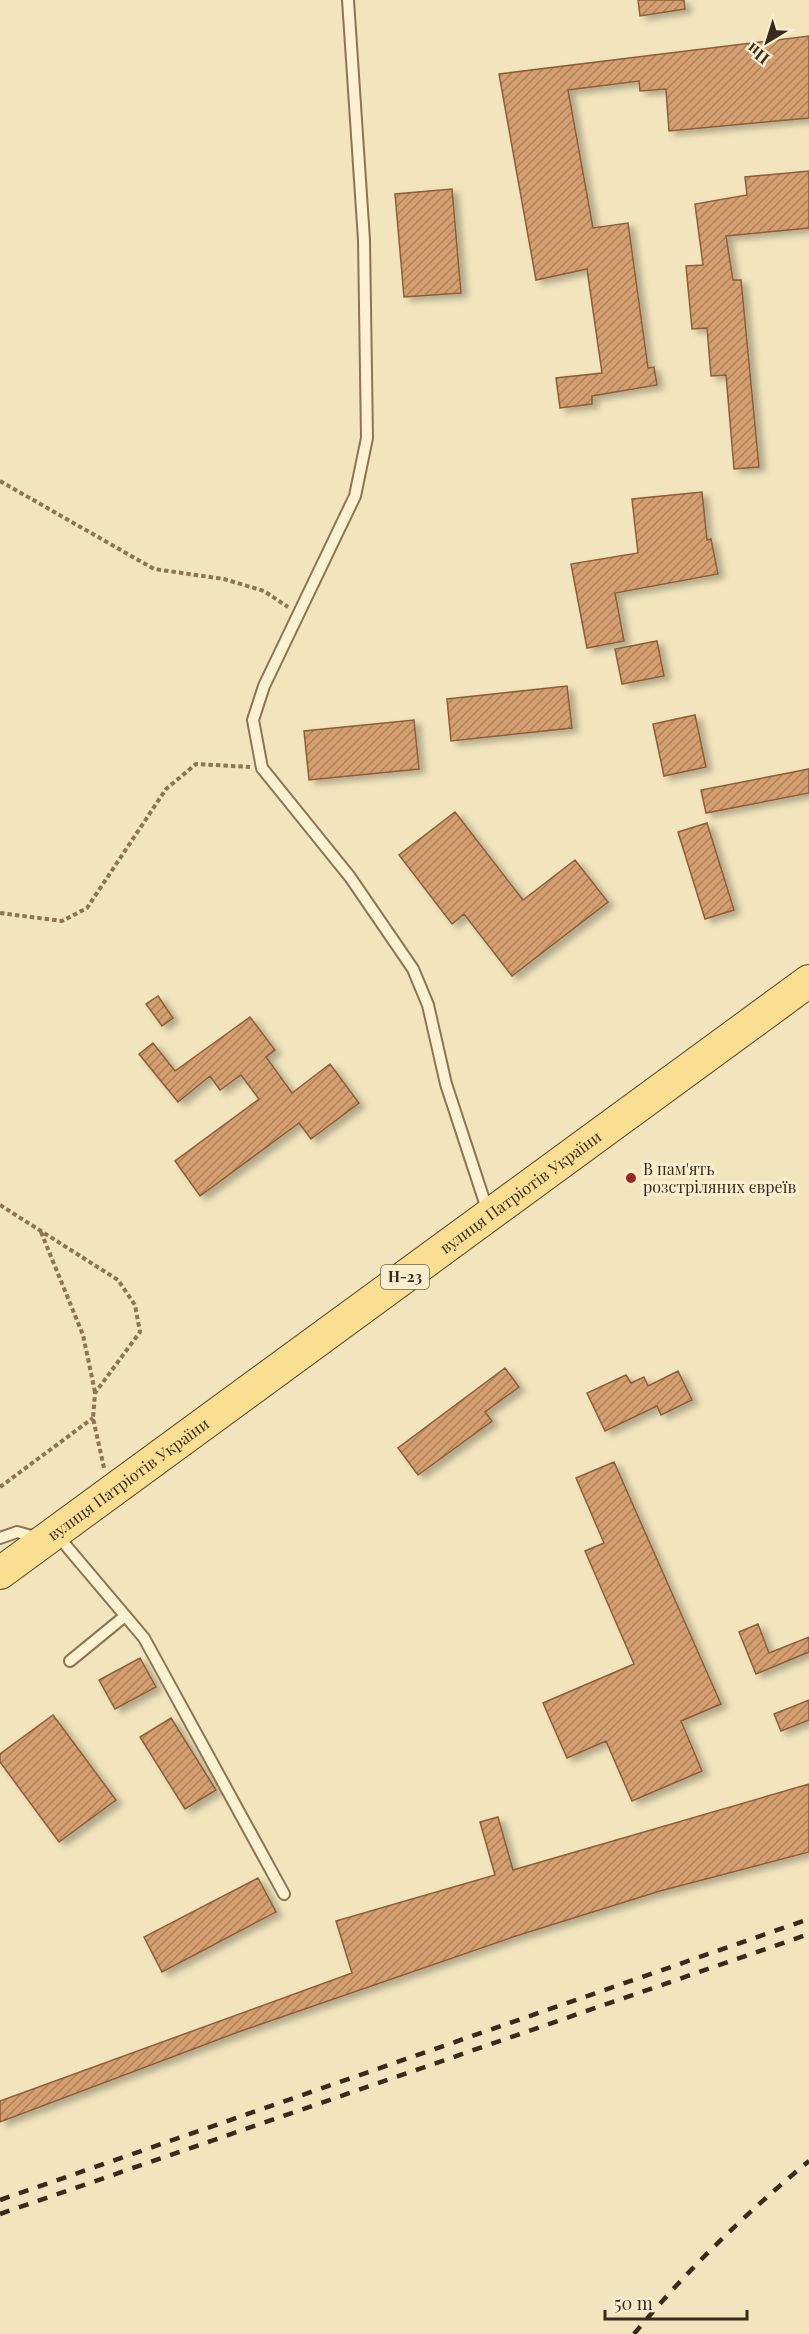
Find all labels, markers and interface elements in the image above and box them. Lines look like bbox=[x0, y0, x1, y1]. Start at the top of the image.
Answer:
north arrow bbox=[737, 12, 797, 72]
text: Пн bbox=[742, 39, 773, 70]
street label: вулиця Патріотів України bbox=[435, 1126, 605, 1258]
place label: В пам'ять розстріляних євреїв bbox=[643, 1158, 796, 1197]
marker: В пам'ять розстріляних євреїв bbox=[624, 1171, 638, 1185]
road number: Н-23 bbox=[381, 1265, 429, 1289]
street label: вулиця Патріотів України bbox=[43, 1413, 213, 1545]
scale bar bbox=[605, 2283, 748, 2321]
text: 50 m bbox=[614, 2291, 653, 2315]

